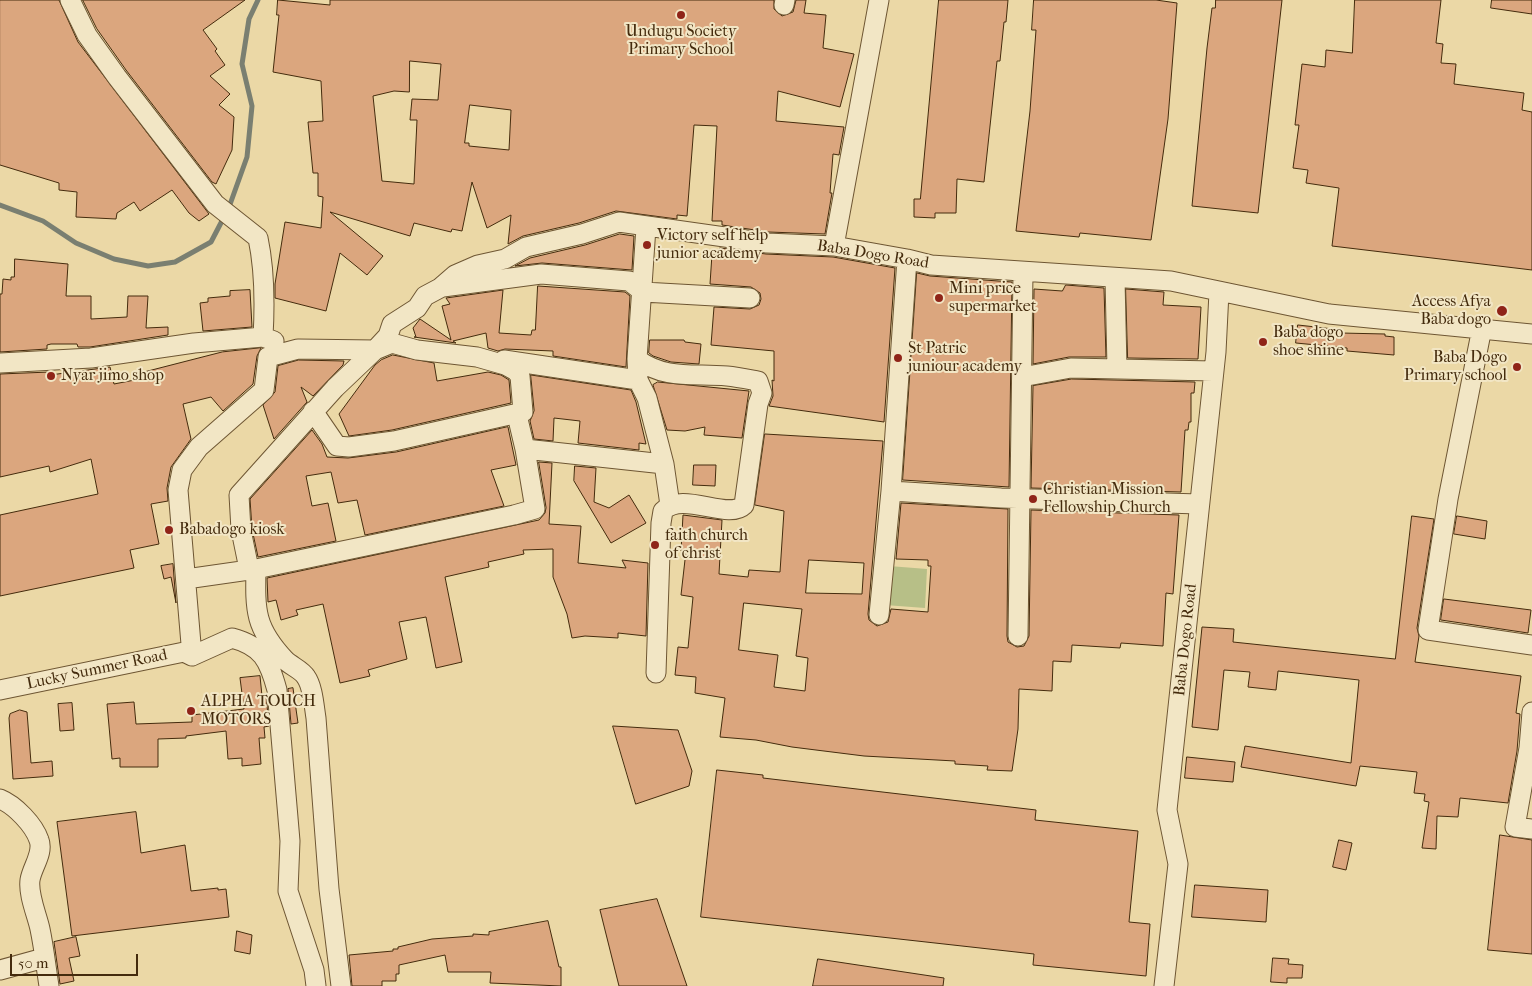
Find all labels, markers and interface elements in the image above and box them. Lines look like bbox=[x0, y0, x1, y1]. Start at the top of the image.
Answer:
marker: Undugu Society Primary School bbox=[675, 9, 687, 21]
place label: Undugu Society Primary School bbox=[626, 22, 736, 60]
place label: Victory self help junior academy bbox=[657, 226, 768, 264]
street label: Baba Dogo Road bbox=[816, 237, 930, 273]
marker: Victory self help junior academy bbox=[641, 239, 653, 251]
place label: Mini price supermarket bbox=[949, 279, 1036, 317]
marker: Mini price supermarket bbox=[933, 292, 945, 304]
place label: Access Afya Baba dogo bbox=[1412, 292, 1491, 330]
marker: Access Afya Baba dogo bbox=[1495, 304, 1509, 318]
place label: Baba dogo shoe shine bbox=[1273, 323, 1344, 361]
marker: Baba dogo shoe shine bbox=[1257, 336, 1269, 348]
place label: St Patric juniour academy bbox=[908, 339, 1022, 377]
place label: Baba Dogo Primary school bbox=[1404, 348, 1507, 386]
marker: St Patric juniour academy bbox=[892, 352, 904, 364]
marker: Baba Dogo Primary school bbox=[1511, 361, 1523, 373]
place label: Nyar jimo shop bbox=[61, 366, 164, 386]
marker: Nyar jimo shop bbox=[45, 370, 57, 382]
place label: Christian Mission Fellowship Church bbox=[1043, 480, 1171, 518]
marker: Christian Mission Fellowship Church bbox=[1027, 493, 1039, 505]
place label: Babadogo kiosk bbox=[179, 520, 285, 540]
marker: Babadogo kiosk bbox=[163, 524, 175, 536]
place label: faith church of christ bbox=[665, 526, 748, 564]
marker: faith church of christ bbox=[649, 539, 661, 551]
street label: Baba Dogo Road bbox=[1171, 583, 1201, 697]
street label: Lucky Summer Road bbox=[25, 646, 169, 694]
place label: ALPHA TOUCH MOTORS bbox=[201, 692, 316, 730]
marker: ALPHA TOUCH MOTORS bbox=[185, 705, 197, 717]
scale bar bbox=[12, 944, 140, 976]
text: 50 m bbox=[18, 954, 48, 972]

